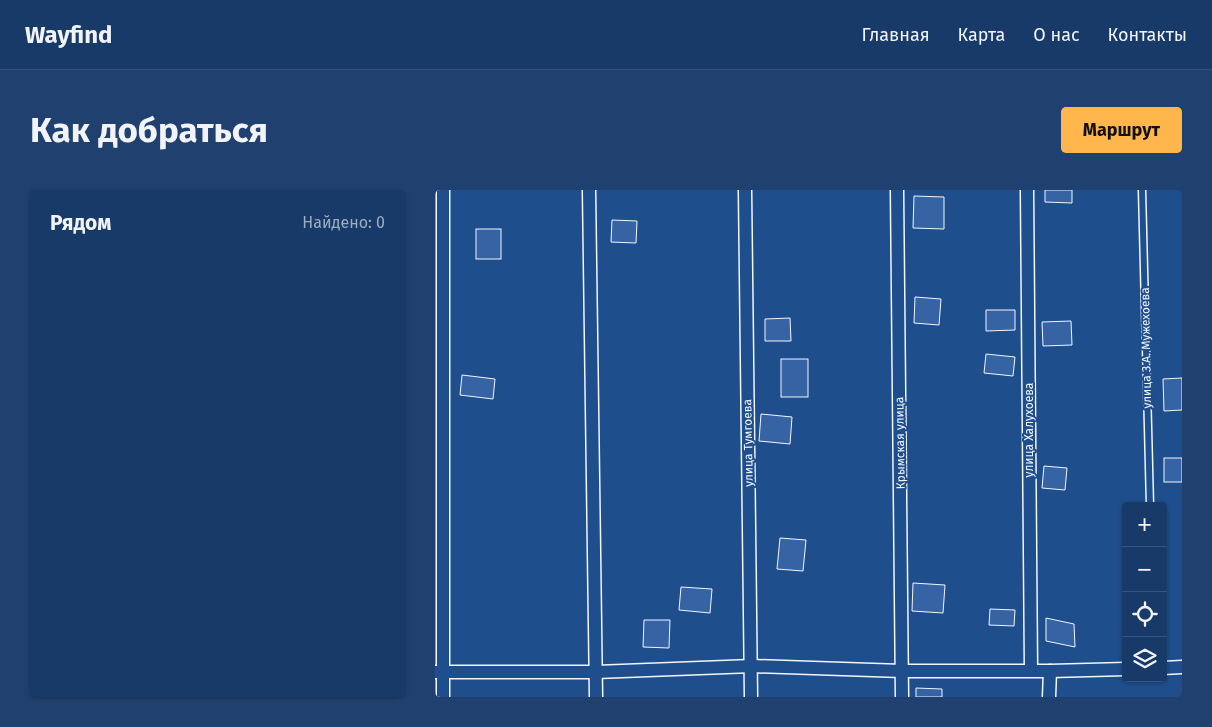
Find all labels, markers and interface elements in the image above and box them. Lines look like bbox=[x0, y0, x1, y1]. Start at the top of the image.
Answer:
text: Wayfind bbox=[25, 21, 112, 49]
text: Главная bbox=[862, 24, 930, 46]
text: Карта bbox=[958, 24, 1005, 46]
text: О нас bbox=[1033, 24, 1080, 46]
text: Контакты bbox=[1108, 24, 1187, 46]
button: Маршрут bbox=[1061, 107, 1182, 153]
text: Как добраться bbox=[30, 109, 268, 151]
text: Рядом bbox=[50, 210, 111, 236]
text: Найдено: 0 bbox=[302, 213, 385, 232]
street label: улица З.А. Мужехоева bbox=[1138, 287, 1154, 409]
street label: улица Халухоева bbox=[1022, 383, 1036, 477]
street label: Крымская улица bbox=[892, 397, 908, 489]
street label: улица Тумгоева bbox=[740, 399, 756, 487]
map controls bbox=[1122, 502, 1167, 682]
button: + bbox=[1122, 502, 1167, 547]
button: − bbox=[1122, 547, 1167, 592]
button: locate bbox=[1122, 592, 1167, 637]
button: layers bbox=[1122, 637, 1167, 682]

